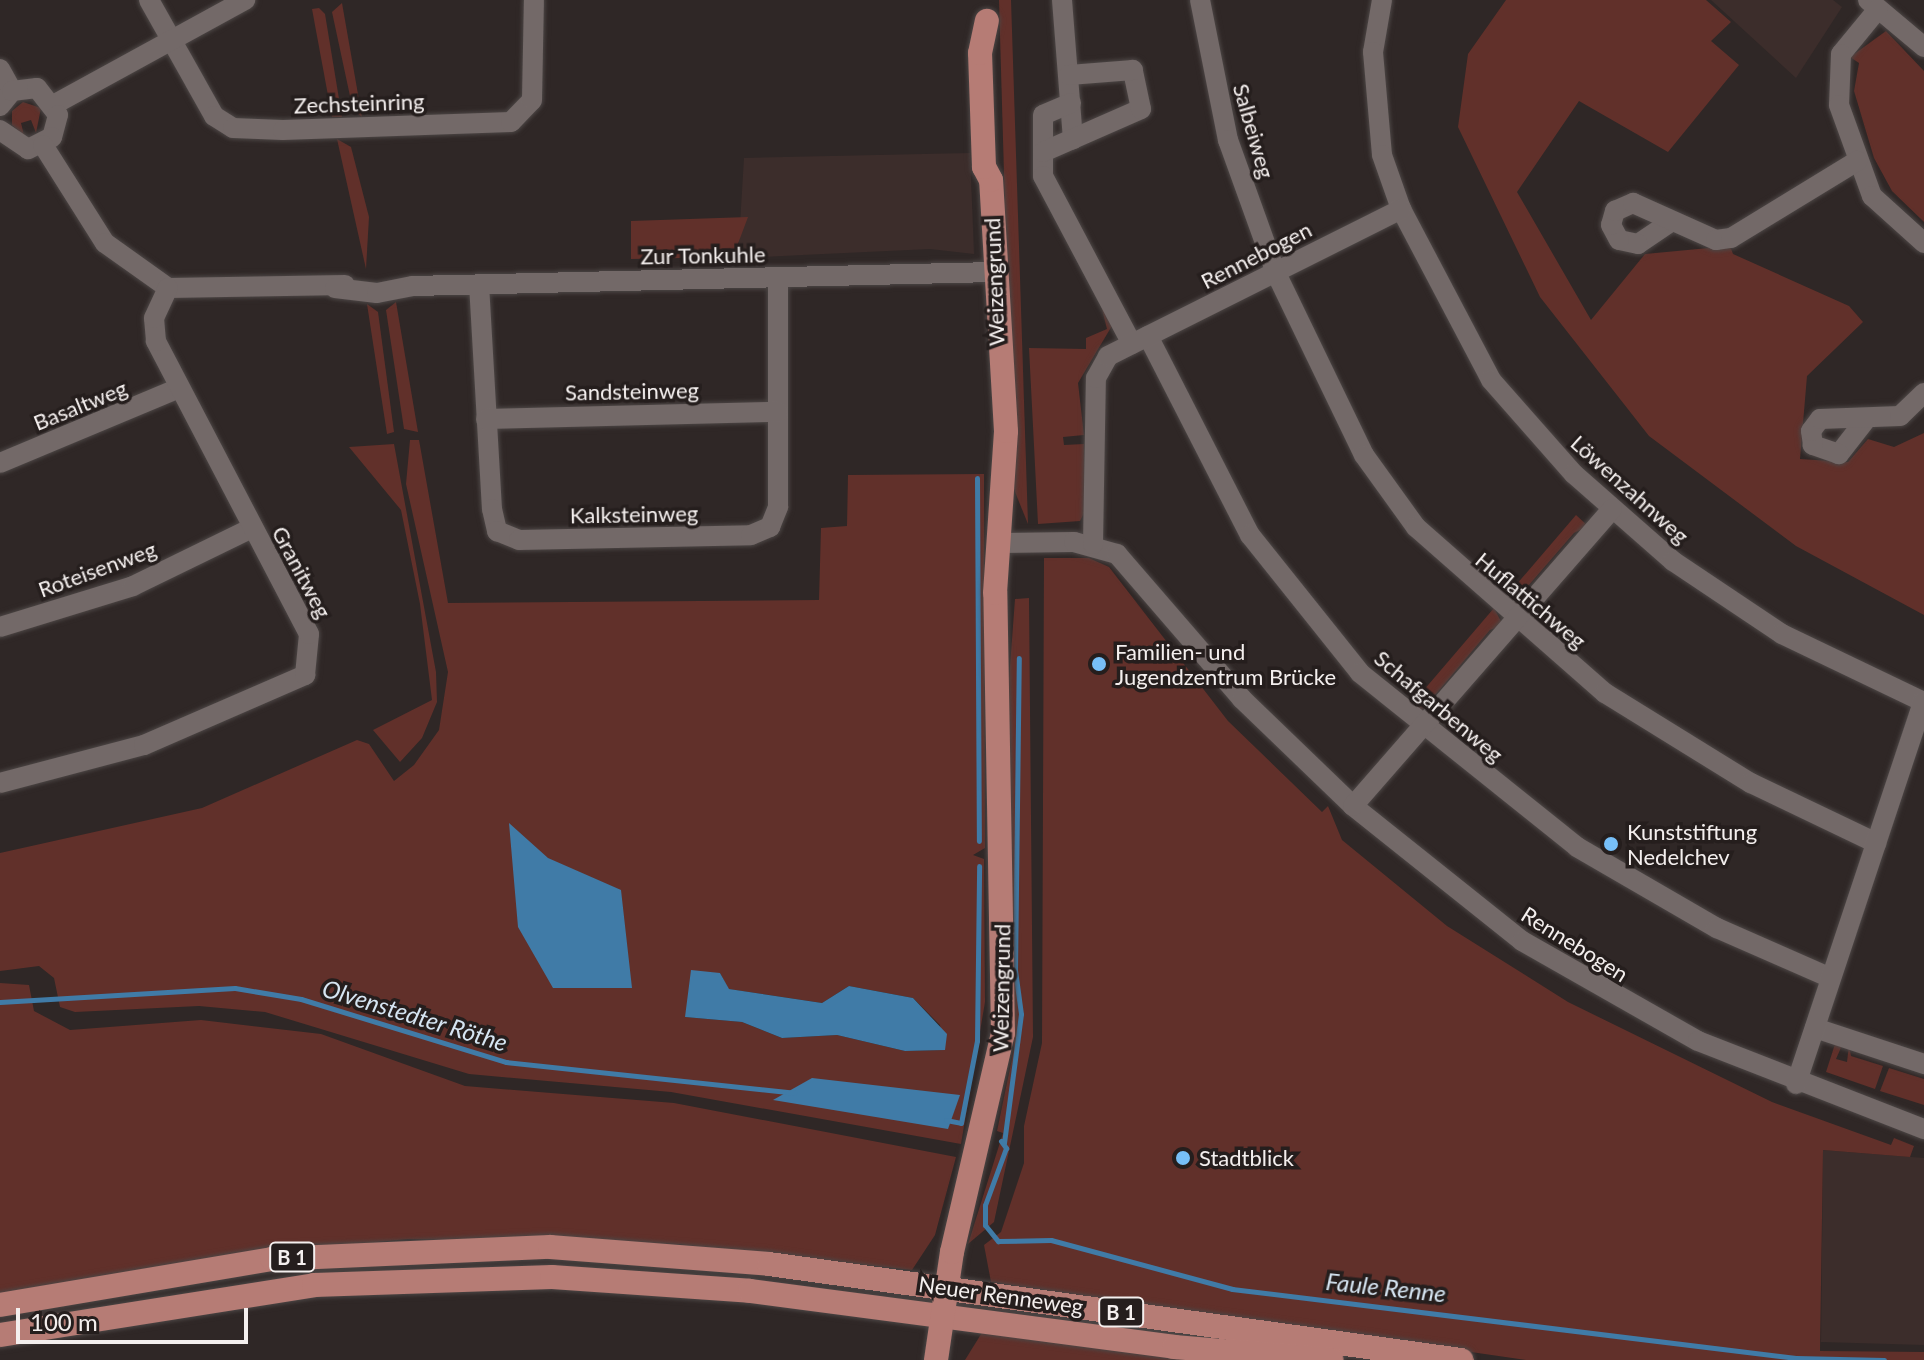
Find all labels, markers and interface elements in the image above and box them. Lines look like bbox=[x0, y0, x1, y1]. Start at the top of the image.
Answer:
street label: Salbeiweg bbox=[1228, 81, 1280, 181]
street label: Zechsteinring bbox=[293, 88, 425, 118]
street label: Rennebogen bbox=[1196, 216, 1316, 294]
street label: Weizengrund bbox=[979, 217, 1009, 347]
street label: Zur Tonkuhle bbox=[640, 241, 766, 269]
street label: Basaltweg bbox=[29, 374, 131, 436]
street label: Sandsteinweg bbox=[565, 377, 699, 405]
street label: Löwenzahnweg bbox=[1566, 429, 1694, 549]
street label: Kalksteinweg bbox=[570, 500, 698, 528]
street label: Granitweg bbox=[267, 522, 337, 622]
street label: Roteisenweg bbox=[34, 535, 160, 603]
street label: Huflattichweg bbox=[1470, 546, 1592, 654]
place label: Familien- und Jugendzentrum Brücke bbox=[1115, 638, 1336, 690]
street label: Schafgarbenweg bbox=[1369, 645, 1509, 767]
marker: Familien- und Jugendzentrum Brücke bbox=[1090, 655, 1108, 673]
place label: Kunststiftung Nedelchev bbox=[1627, 818, 1757, 870]
marker: Kunststiftung Nedelchev bbox=[1602, 835, 1620, 853]
street label: Rennebogen bbox=[1517, 901, 1633, 987]
street label: Weizengrund bbox=[987, 924, 1015, 1052]
water label: Olvenstedter Röthe bbox=[319, 973, 511, 1057]
place label: Stadtblick bbox=[1199, 1145, 1294, 1171]
marker: Stadtblick bbox=[1174, 1149, 1192, 1167]
road number: B 1 bbox=[268, 1241, 316, 1273]
water label: Faule Renne bbox=[1325, 1266, 1447, 1308]
street label: Neuer Renneweg bbox=[917, 1270, 1085, 1320]
scale bar bbox=[20, 1292, 252, 1342]
road number: B 1 bbox=[1097, 1296, 1145, 1328]
text: 100 m bbox=[30, 1307, 98, 1336]

